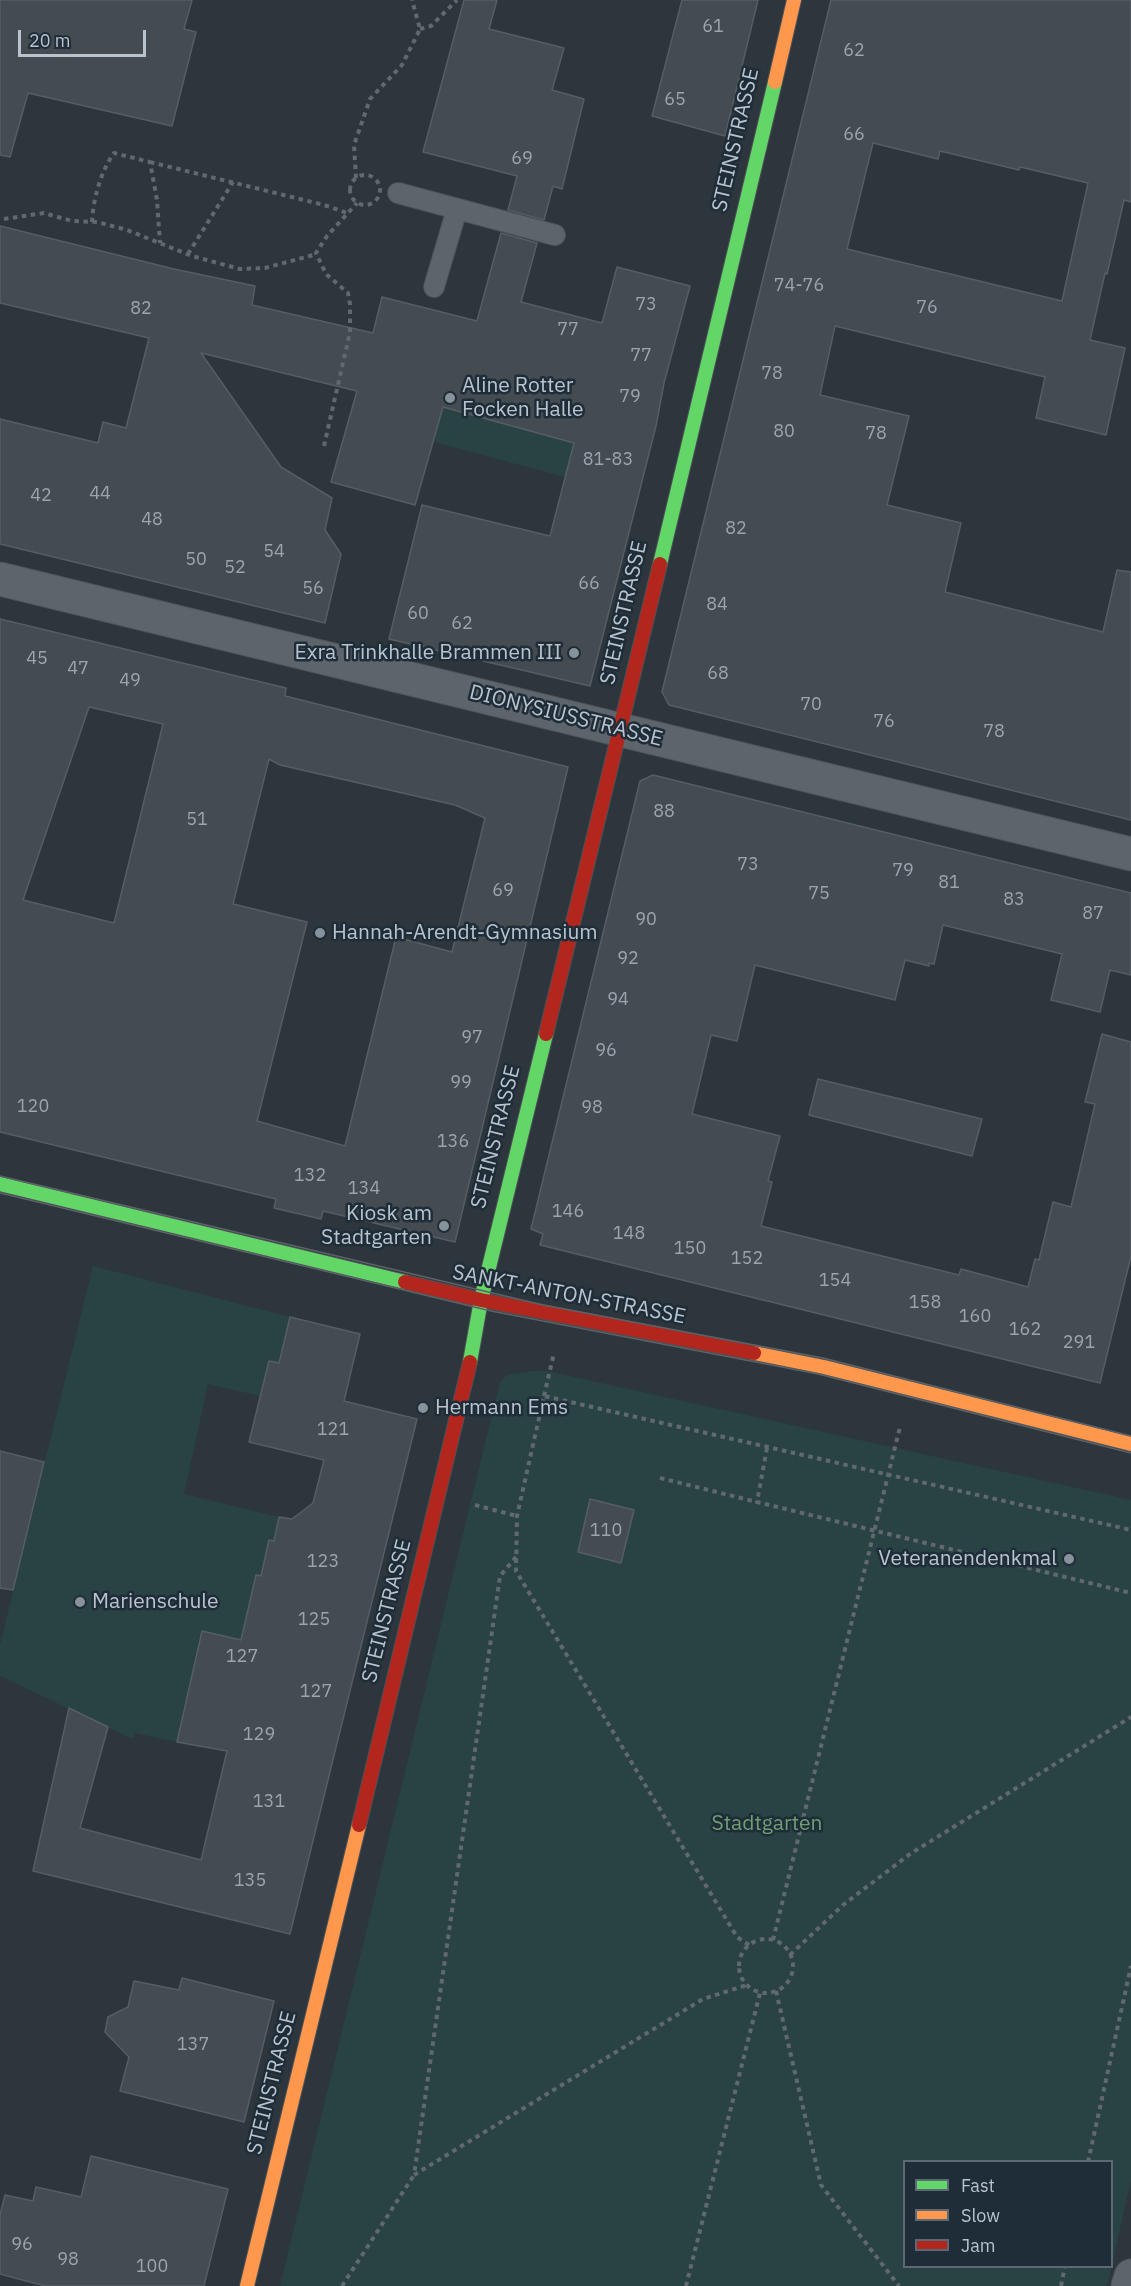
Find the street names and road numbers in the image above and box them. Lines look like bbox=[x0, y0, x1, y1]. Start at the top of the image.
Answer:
street label: STEINSTRASSE bbox=[707, 66, 765, 214]
street label: STEINSTRASSE bbox=[595, 539, 653, 687]
street label: DIONYSIUSSTRASSE bbox=[467, 680, 665, 752]
street label: STEINSTRASSE bbox=[466, 1063, 526, 1211]
street label: SANKT-ANTON-STRASSE bbox=[450, 1260, 688, 1330]
street label: STEINSTRASSE bbox=[357, 1537, 417, 1685]
street label: STEINSTRASSE bbox=[242, 2009, 302, 2157]

